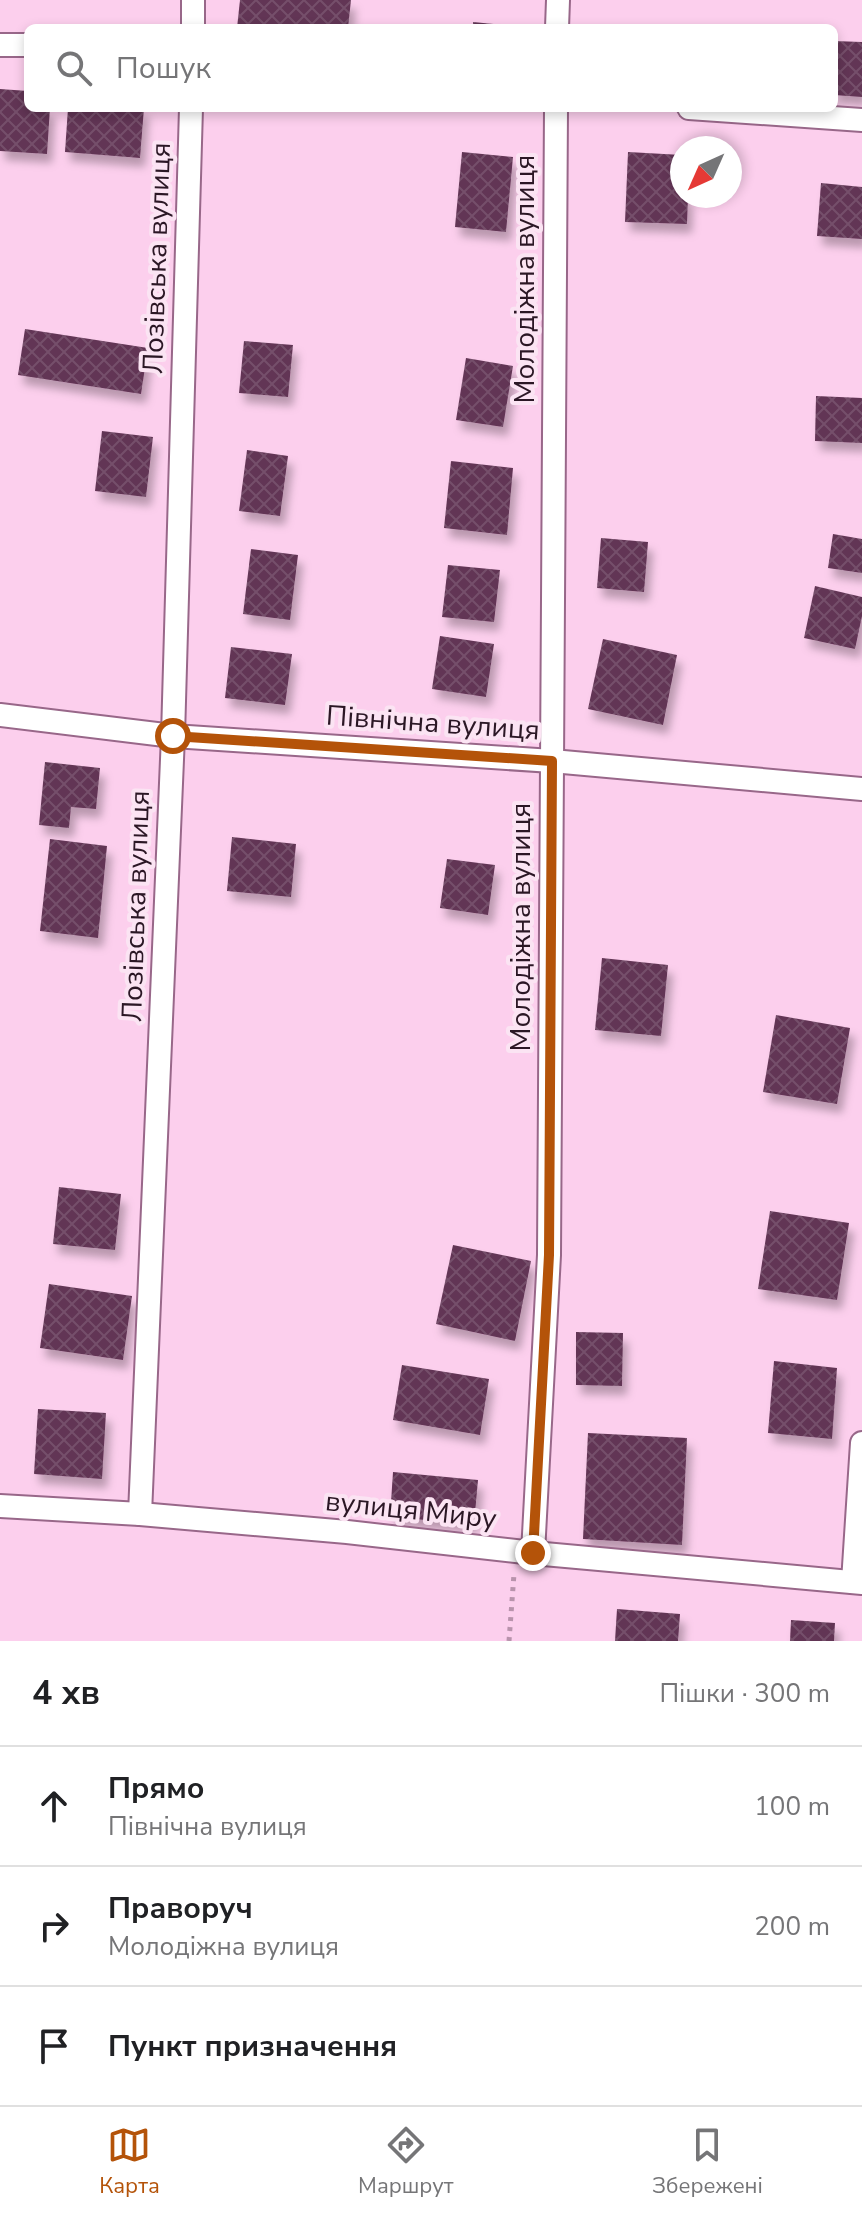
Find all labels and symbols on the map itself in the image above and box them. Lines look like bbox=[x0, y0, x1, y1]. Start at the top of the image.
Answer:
north arrow bbox=[670, 136, 742, 208]
street label: Лозівська вулиця bbox=[134, 142, 180, 374]
street label: Молодіжна вулиця bbox=[506, 155, 544, 403]
street label: Північна вулиця bbox=[325, 697, 541, 749]
route start bbox=[155, 718, 191, 754]
street label: Лозівська вулиця bbox=[113, 790, 159, 1022]
street label: Молодіжна вулиця bbox=[502, 803, 540, 1051]
street label: вулиця Миру bbox=[323, 1482, 499, 1538]
route end bbox=[515, 1535, 551, 1571]

